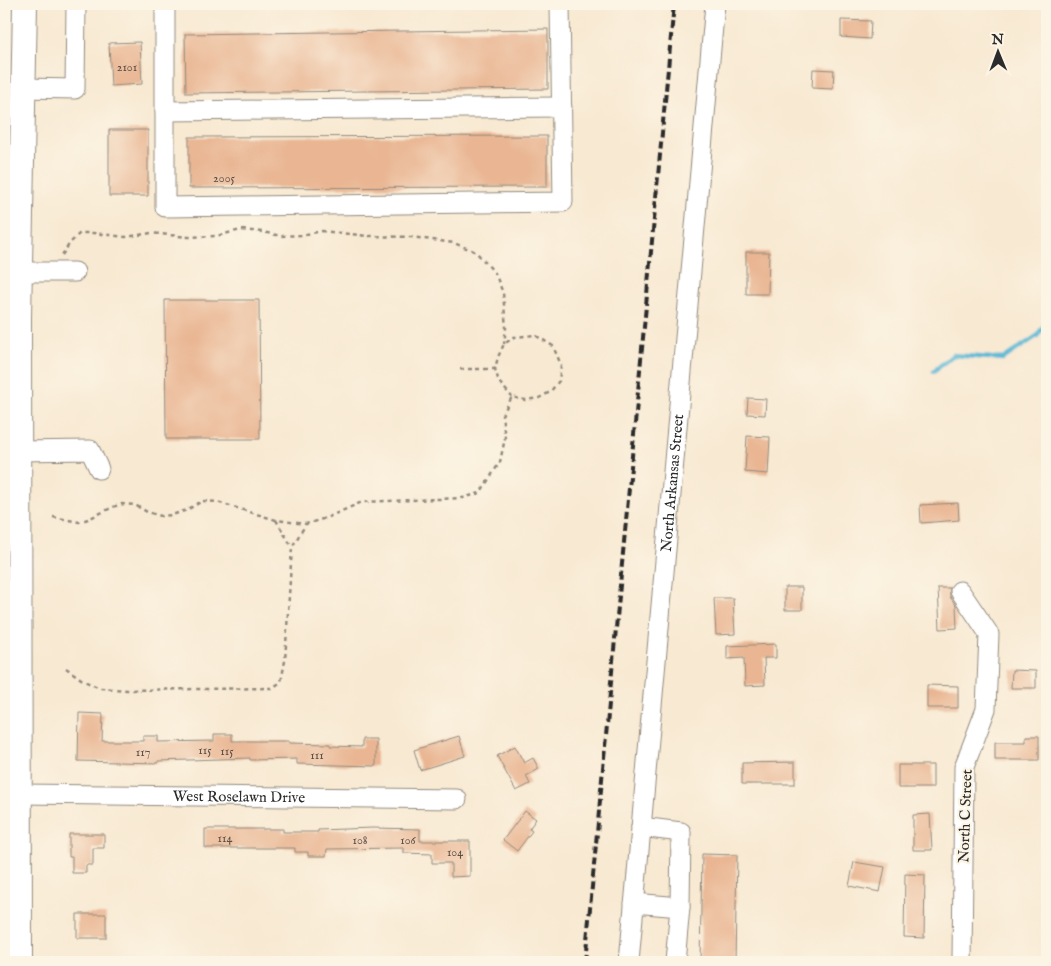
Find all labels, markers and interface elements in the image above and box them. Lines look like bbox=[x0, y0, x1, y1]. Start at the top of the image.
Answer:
north arrow bbox=[974, 28, 1024, 78]
text: N bbox=[991, 31, 1004, 49]
house number: 2101 bbox=[117, 60, 137, 75]
house number: 2005 bbox=[213, 171, 236, 186]
street label: North Arkansas Street bbox=[657, 413, 688, 553]
house number: 115 bbox=[198, 743, 212, 758]
house number: 115 bbox=[220, 744, 234, 759]
house number: 117 bbox=[136, 745, 150, 760]
house number: 111 bbox=[310, 748, 324, 763]
street label: North C Street bbox=[954, 769, 977, 863]
street label: West Roselawn Drive bbox=[173, 787, 305, 807]
house number: 114 bbox=[218, 831, 233, 846]
house number: 108 bbox=[352, 833, 368, 848]
house number: 106 bbox=[400, 833, 417, 848]
house number: 104 bbox=[447, 845, 463, 860]

